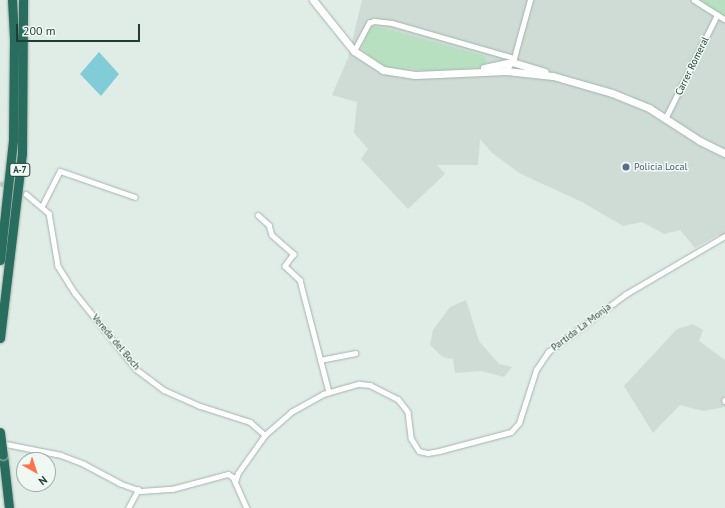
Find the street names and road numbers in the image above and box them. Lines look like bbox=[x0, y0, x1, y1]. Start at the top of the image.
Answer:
street label: Carrer Romeral bbox=[673, 35, 711, 97]
road number: A-7 bbox=[9, 163, 31, 177]
street label: Partida La Monja bbox=[549, 301, 613, 353]
street label: Vereda del Boch bbox=[89, 312, 143, 372]

